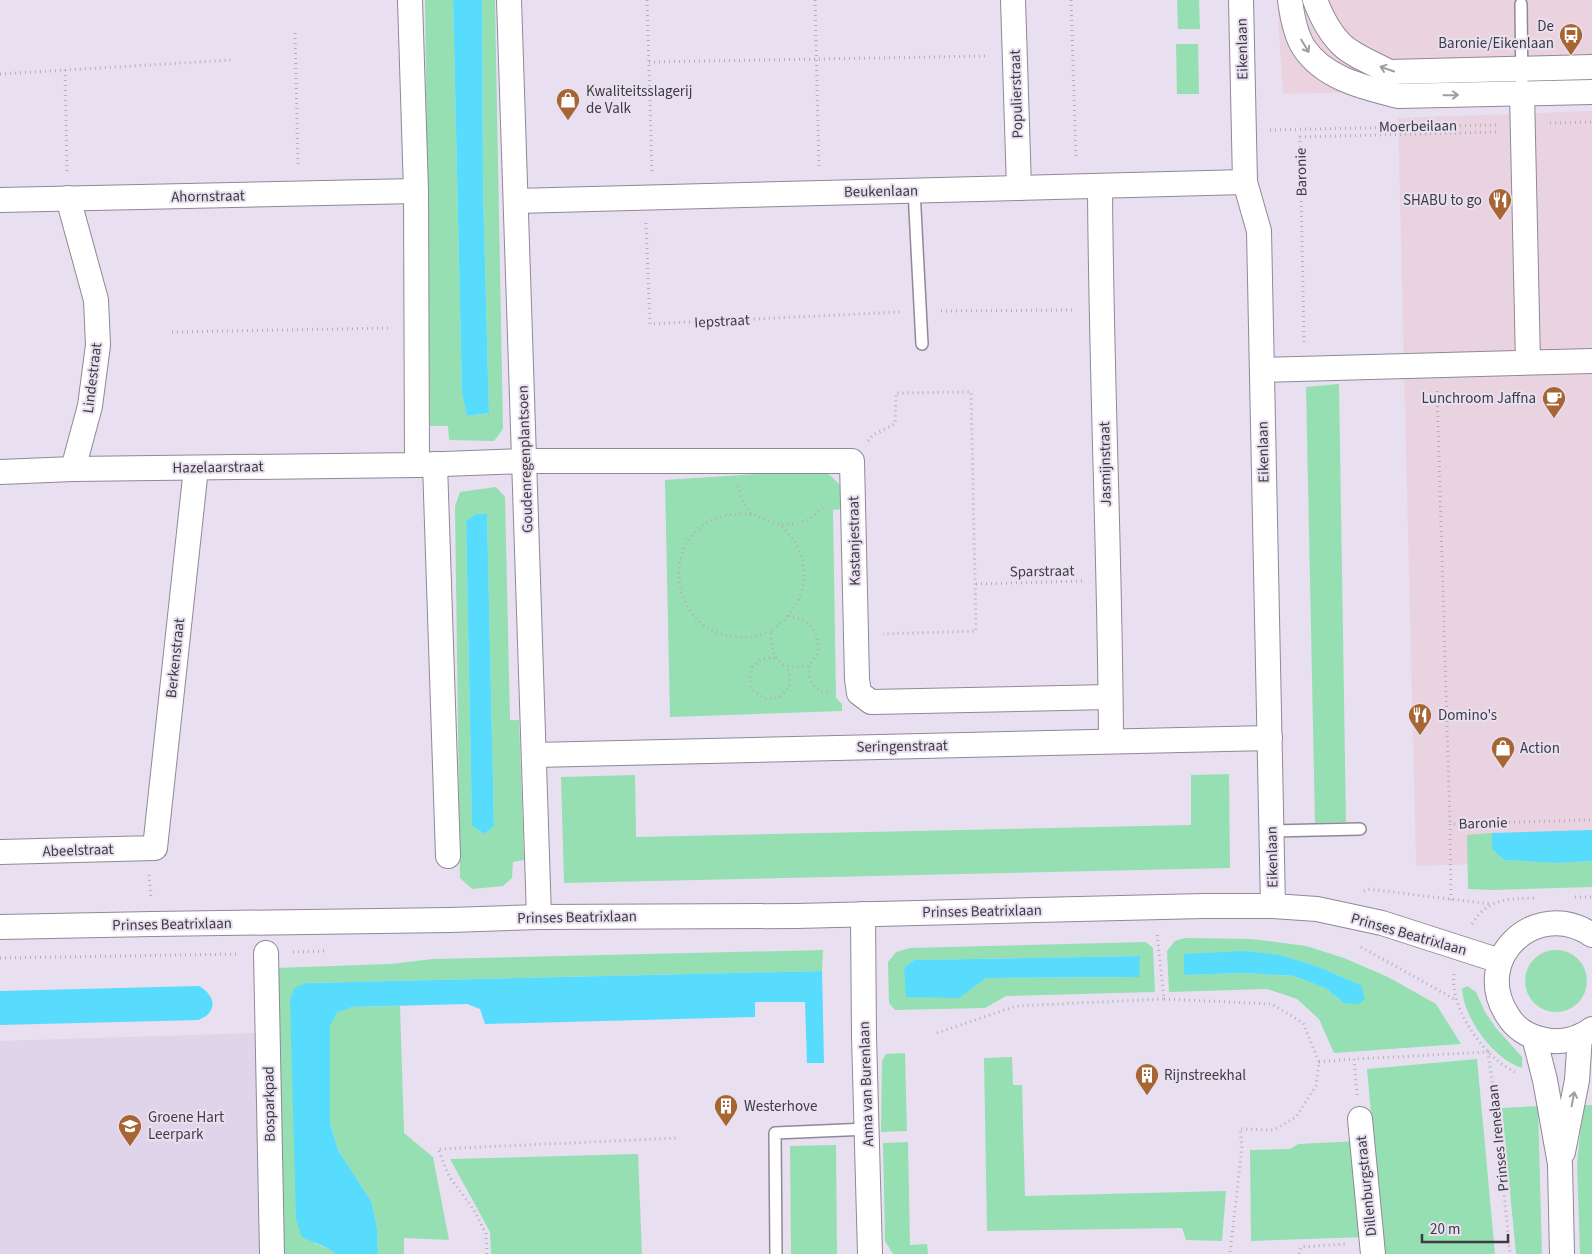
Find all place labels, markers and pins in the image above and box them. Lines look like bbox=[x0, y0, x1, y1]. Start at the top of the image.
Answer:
place label: De Baronie/Eikenlaan bbox=[1438, 16, 1554, 54]
bus stop icon: De Baronie/Eikenlaan bbox=[1558, 22, 1584, 56]
place label: Kwaliteitsslagerij de Valk bbox=[586, 81, 692, 119]
shop icon: Kwaliteitsslagerij de Valk bbox=[555, 87, 581, 121]
restaurant icon: SHABU to go bbox=[1487, 187, 1513, 221]
place label: SHABU to go bbox=[1403, 190, 1482, 211]
cafe icon: Lunchroom Jaffna bbox=[1541, 385, 1567, 419]
place label: Lunchroom Jaffna bbox=[1422, 388, 1536, 409]
restaurant icon: Domino's bbox=[1407, 702, 1433, 736]
place label: Domino's bbox=[1438, 705, 1497, 726]
shop icon: Action bbox=[1490, 735, 1516, 769]
place label: Action bbox=[1520, 738, 1560, 759]
building icon: Rijnstreekhal bbox=[1134, 1062, 1160, 1096]
place label: Rijnstreekhal bbox=[1164, 1065, 1246, 1086]
building icon: Westerhove bbox=[713, 1093, 739, 1127]
place label: Westerhove bbox=[744, 1096, 817, 1117]
place label: Groene Hart Leerpark bbox=[148, 1107, 224, 1145]
school or university icon: Groene Hart Leerpark bbox=[117, 1113, 143, 1147]

